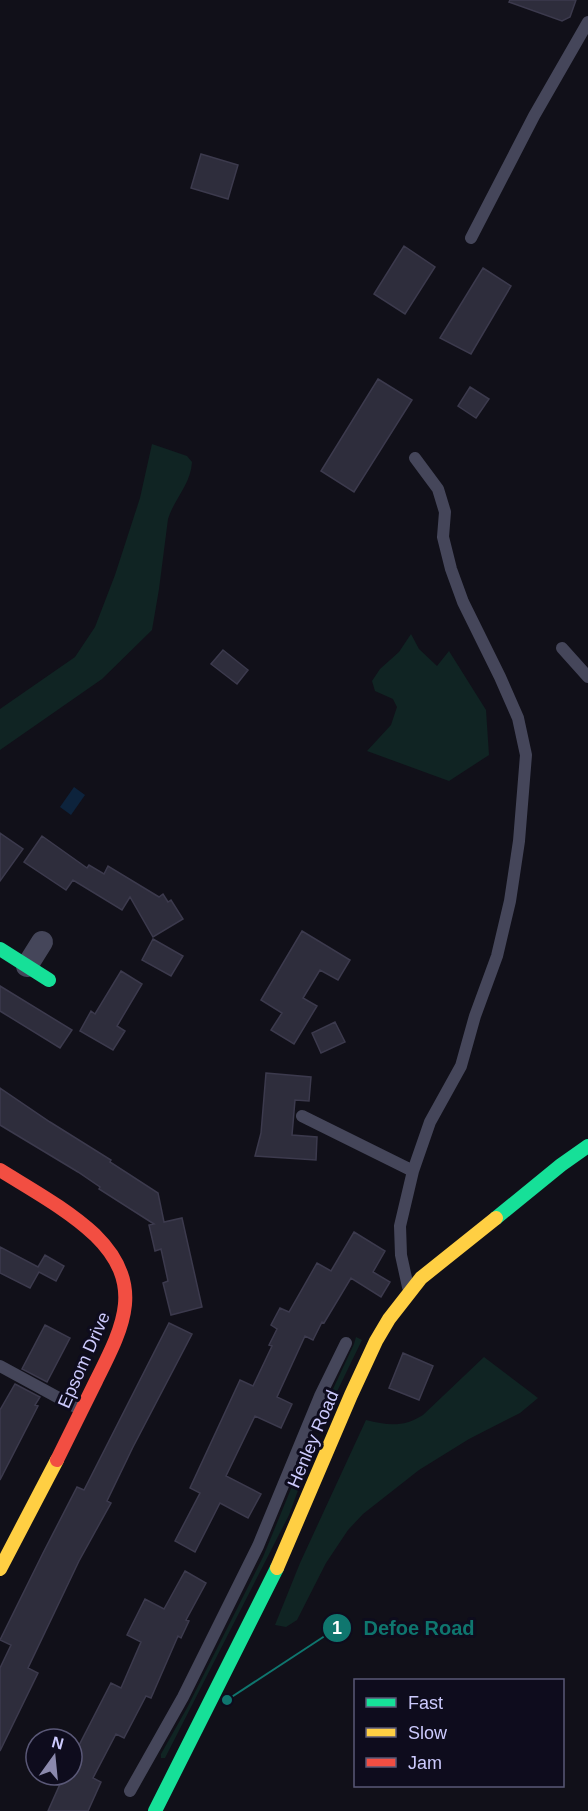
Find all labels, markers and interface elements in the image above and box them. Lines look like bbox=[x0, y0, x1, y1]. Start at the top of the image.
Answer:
street label: Epsom Drive bbox=[54, 1309, 114, 1411]
street label: Henley Road bbox=[283, 1387, 343, 1491]
callout: Defoe Road bbox=[322, 1609, 487, 1647]
text: Defoe Road bbox=[363, 1617, 475, 1639]
text: 1 bbox=[332, 1618, 342, 1638]
legend bbox=[354, 1679, 564, 1787]
text: Fast bbox=[408, 1693, 443, 1713]
text: Slow bbox=[408, 1723, 448, 1743]
north arrow bbox=[24, 1727, 84, 1787]
text: N bbox=[50, 1733, 66, 1753]
text: Jam bbox=[408, 1753, 442, 1773]

